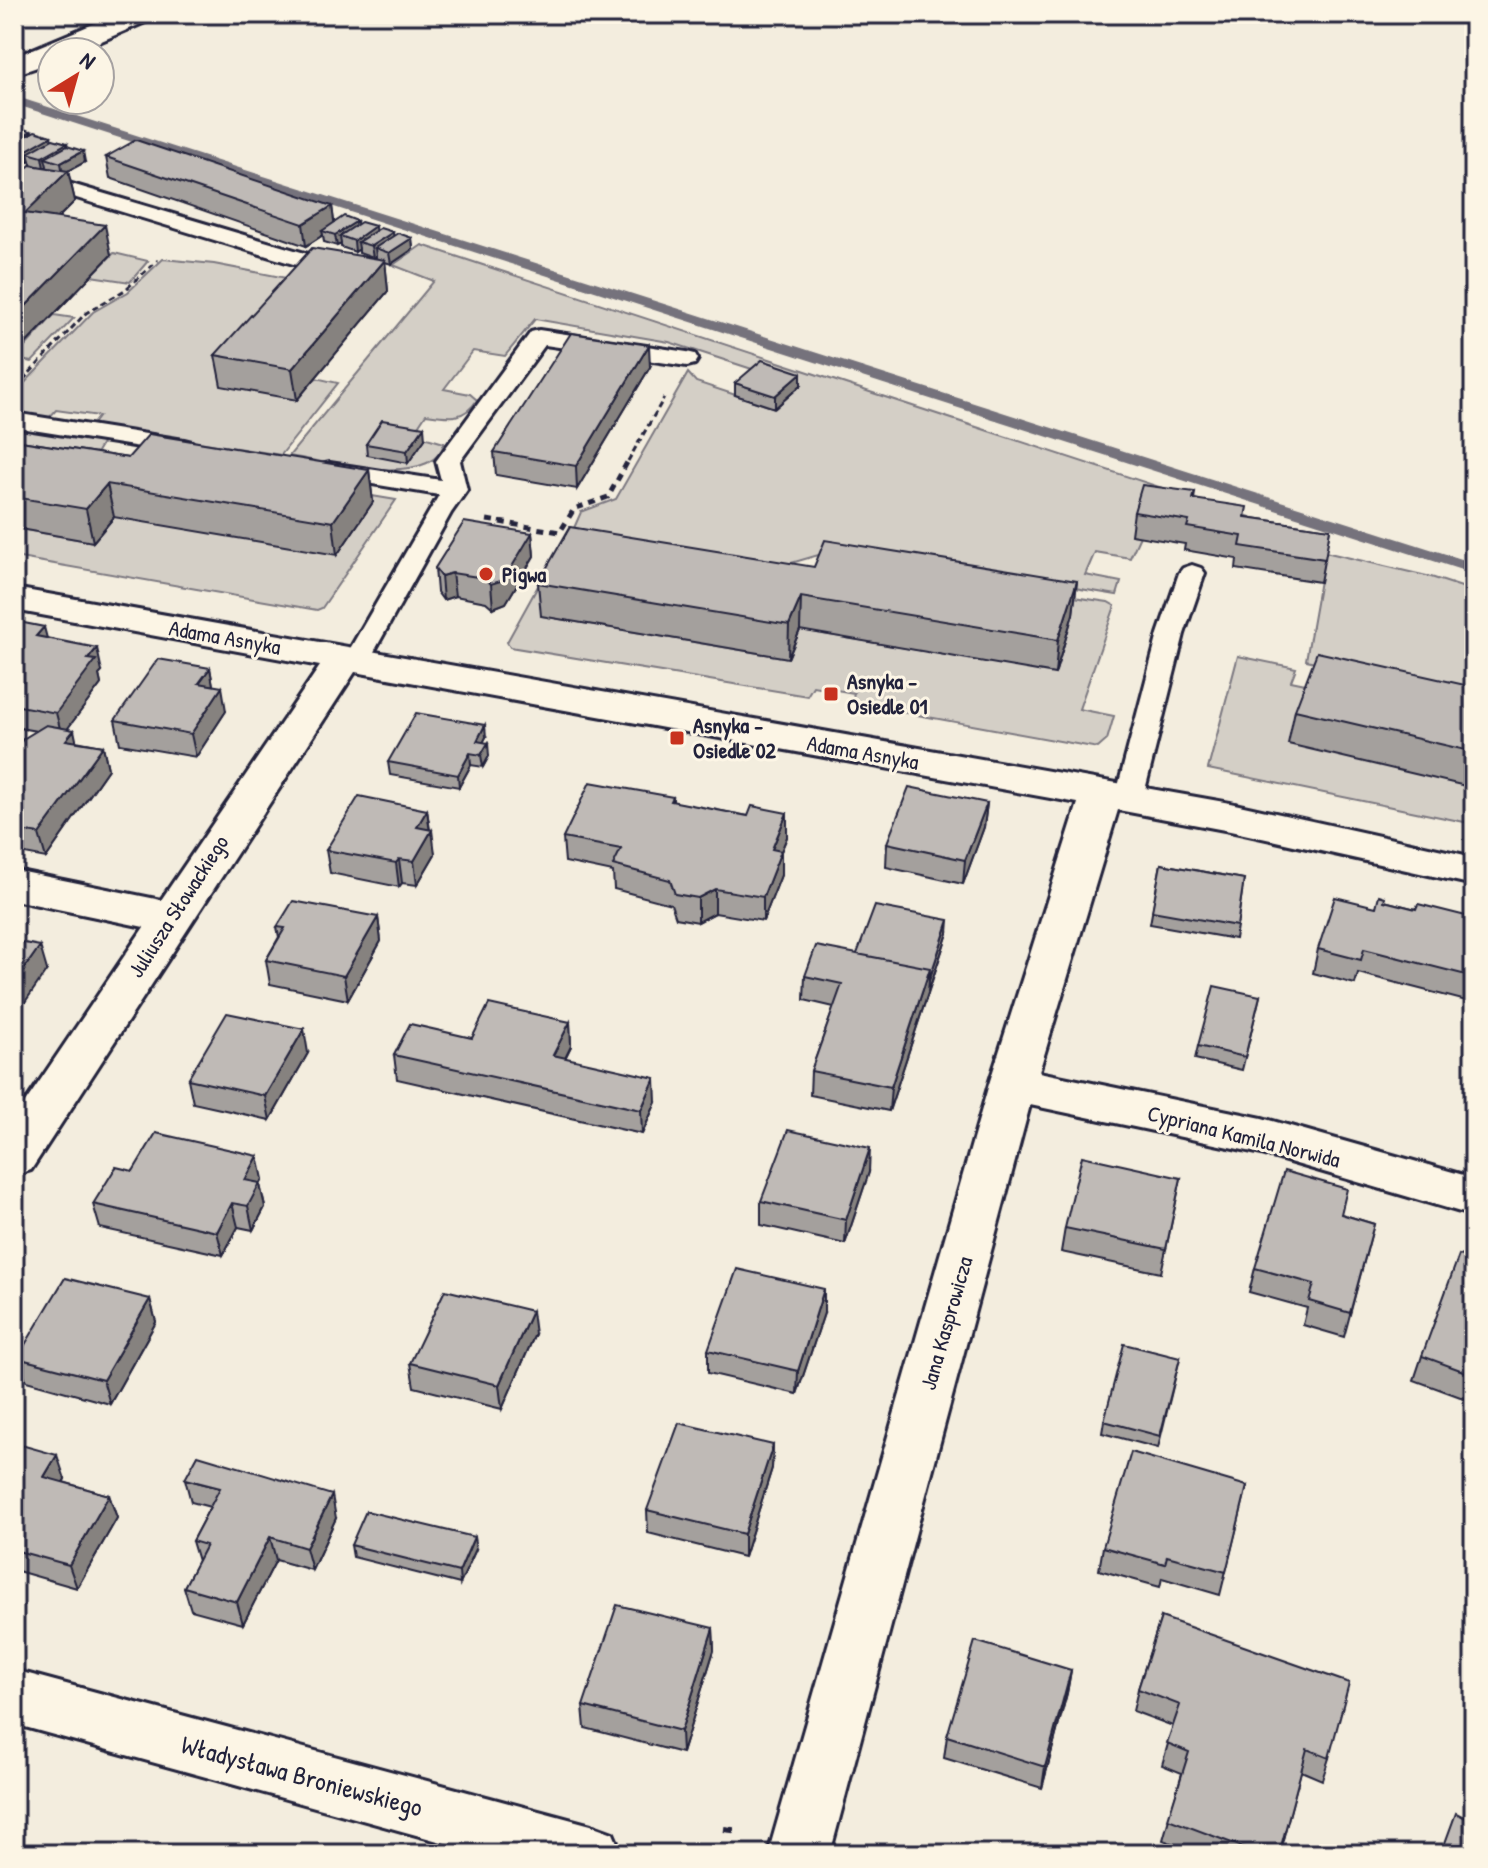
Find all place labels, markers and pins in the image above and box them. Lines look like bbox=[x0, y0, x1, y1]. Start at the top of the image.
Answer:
place label: Pigwa bbox=[502, 559, 546, 590]
marker: Pigwa bbox=[477, 565, 495, 583]
place label: Asnyka - Osiedle 01 bbox=[847, 666, 927, 721]
marker: Asnyka - Osiedle 01 bbox=[822, 685, 840, 703]
place label: Asnyka - Osiedle 02 bbox=[693, 710, 776, 765]
marker: Asnyka - Osiedle 02 bbox=[668, 729, 686, 747]

